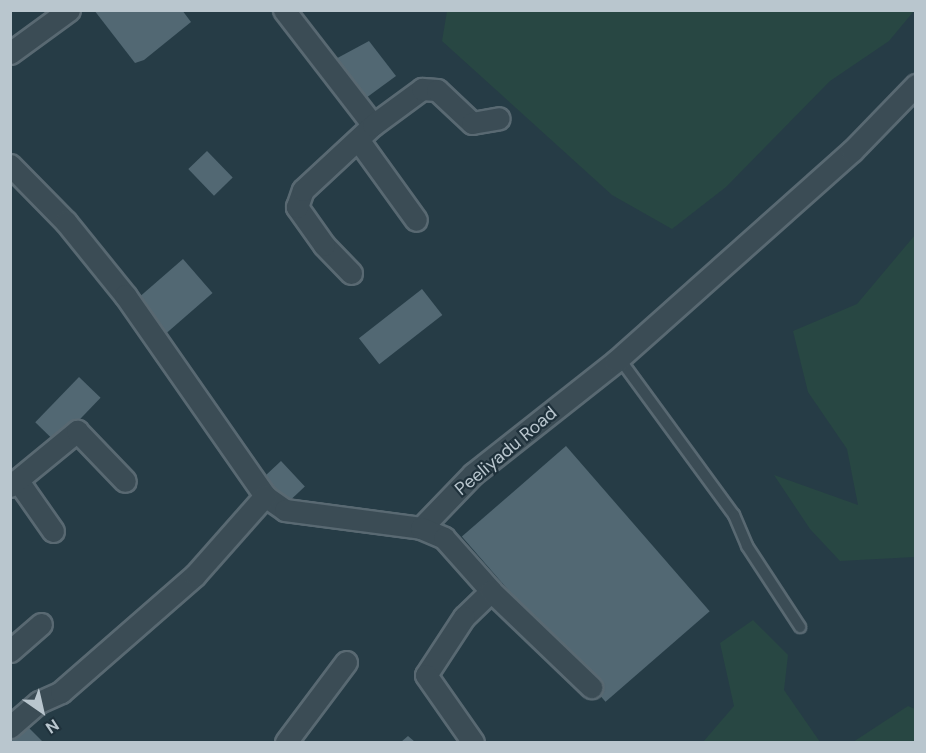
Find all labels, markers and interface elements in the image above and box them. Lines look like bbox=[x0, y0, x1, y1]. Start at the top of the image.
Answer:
street label: Peeliyadu Road bbox=[451, 402, 561, 500]
north arrow bbox=[12, 681, 72, 741]
text: N bbox=[42, 714, 63, 738]

